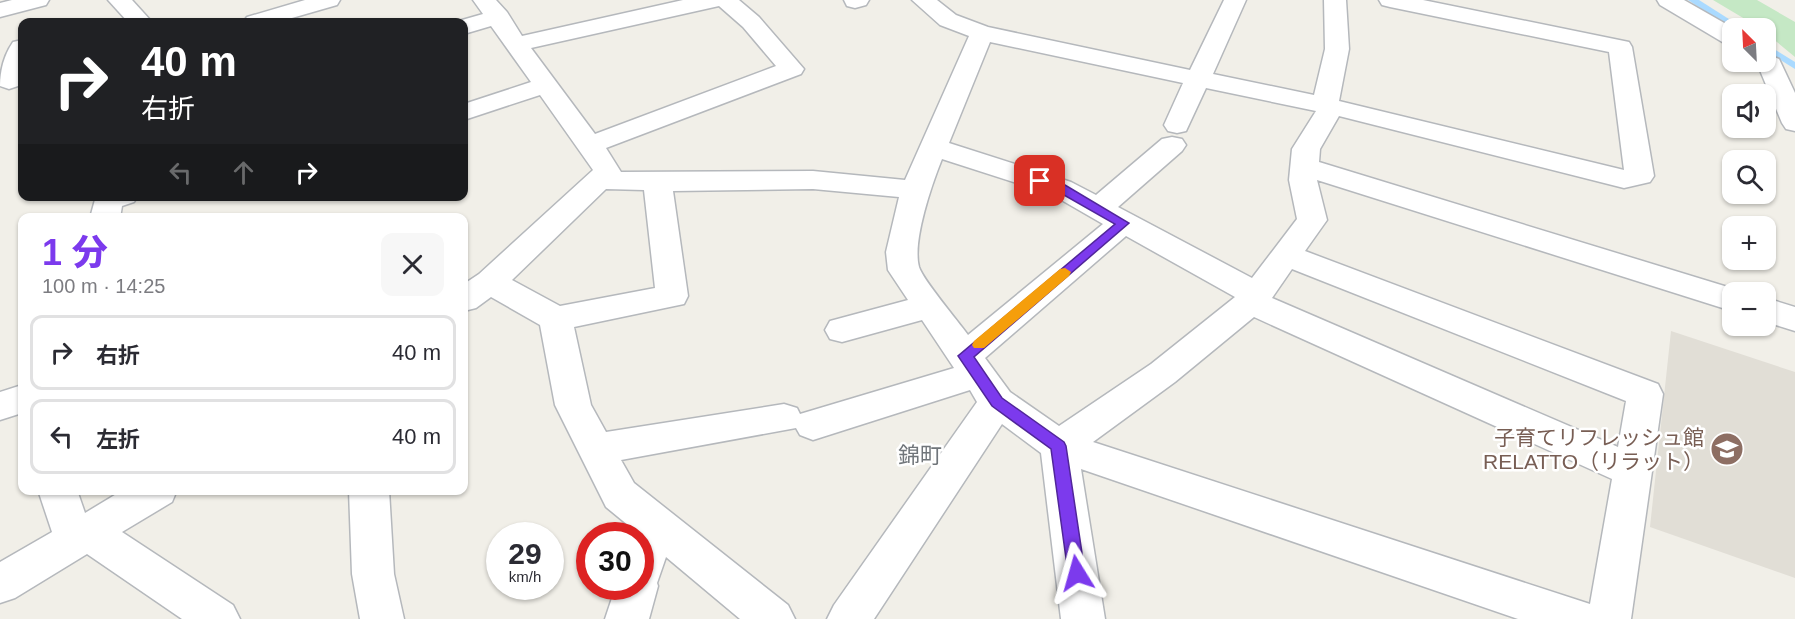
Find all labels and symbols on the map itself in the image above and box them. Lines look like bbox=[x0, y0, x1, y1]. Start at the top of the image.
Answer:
north arrow bbox=[1722, 18, 1776, 72]
pin bbox=[1014, 155, 1065, 206]
place label: 子育てリフレッシュ館 RELATTO（リラット） bbox=[1483, 426, 1704, 473]
school or university icon: 子育てリフレッシュ館 RELATTO（リラット） bbox=[1709, 431, 1745, 467]
district label: 錦町 bbox=[898, 443, 942, 468]
speed limit sign: 30 bbox=[576, 522, 654, 600]
position arrow bbox=[1045, 541, 1109, 605]

